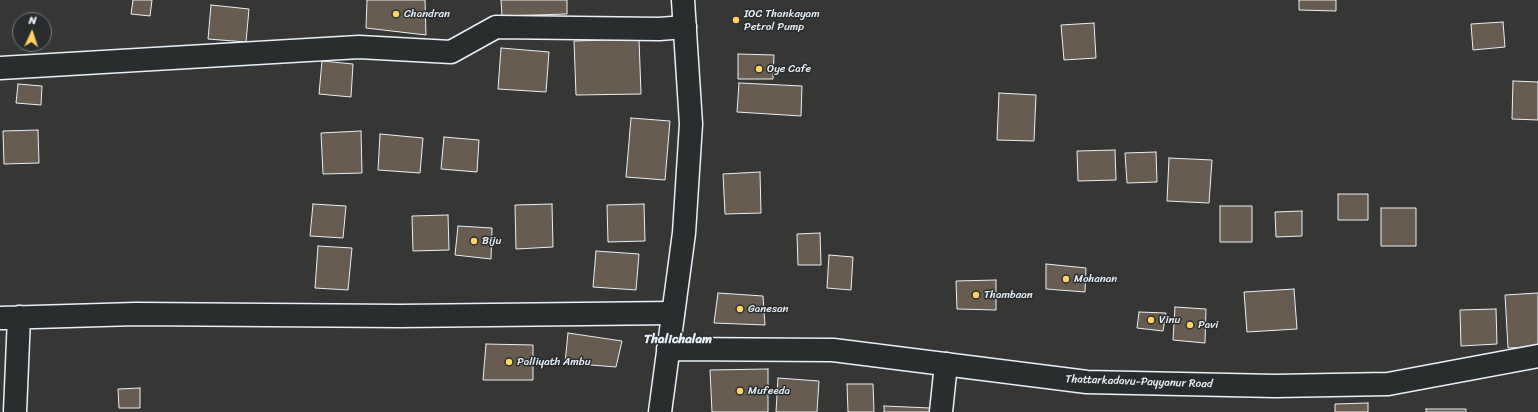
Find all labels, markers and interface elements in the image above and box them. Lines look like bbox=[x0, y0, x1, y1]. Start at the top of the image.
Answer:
place label: Chandran bbox=[404, 7, 450, 21]
place label: IOC Thankayam Petrol Pump bbox=[744, 7, 820, 33]
marker: Chandran bbox=[391, 9, 401, 19]
text: N bbox=[28, 11, 37, 30]
north arrow bbox=[12, 12, 52, 52]
marker: IOC Thankayam Petrol Pump bbox=[731, 15, 741, 25]
place label: Oye Cafe bbox=[767, 62, 811, 76]
marker: Oye Cafe bbox=[754, 64, 764, 74]
place label: Biju bbox=[482, 234, 501, 248]
marker: Biju bbox=[469, 236, 479, 246]
place label: Mohanan bbox=[1074, 272, 1117, 286]
marker: Mohanan bbox=[1061, 274, 1071, 284]
place label: Thambaan bbox=[984, 288, 1033, 302]
marker: Thambaan bbox=[971, 290, 981, 300]
place label: Ganesan bbox=[748, 302, 789, 316]
marker: Ganesan bbox=[735, 304, 745, 314]
place label: Vinu bbox=[1159, 313, 1180, 327]
marker: Vinu bbox=[1146, 315, 1156, 325]
place label: Pavi bbox=[1198, 318, 1218, 332]
marker: Pavi bbox=[1185, 320, 1195, 330]
district label: Thalichalam bbox=[644, 332, 712, 348]
place label: Palliyath Ambu bbox=[517, 355, 591, 369]
marker: Palliyath Ambu bbox=[504, 357, 514, 367]
street label: Thattarkadavu-Payyanur Road bbox=[1065, 373, 1213, 391]
place label: Mufeeda bbox=[748, 384, 790, 398]
marker: Mufeeda bbox=[735, 386, 745, 396]

